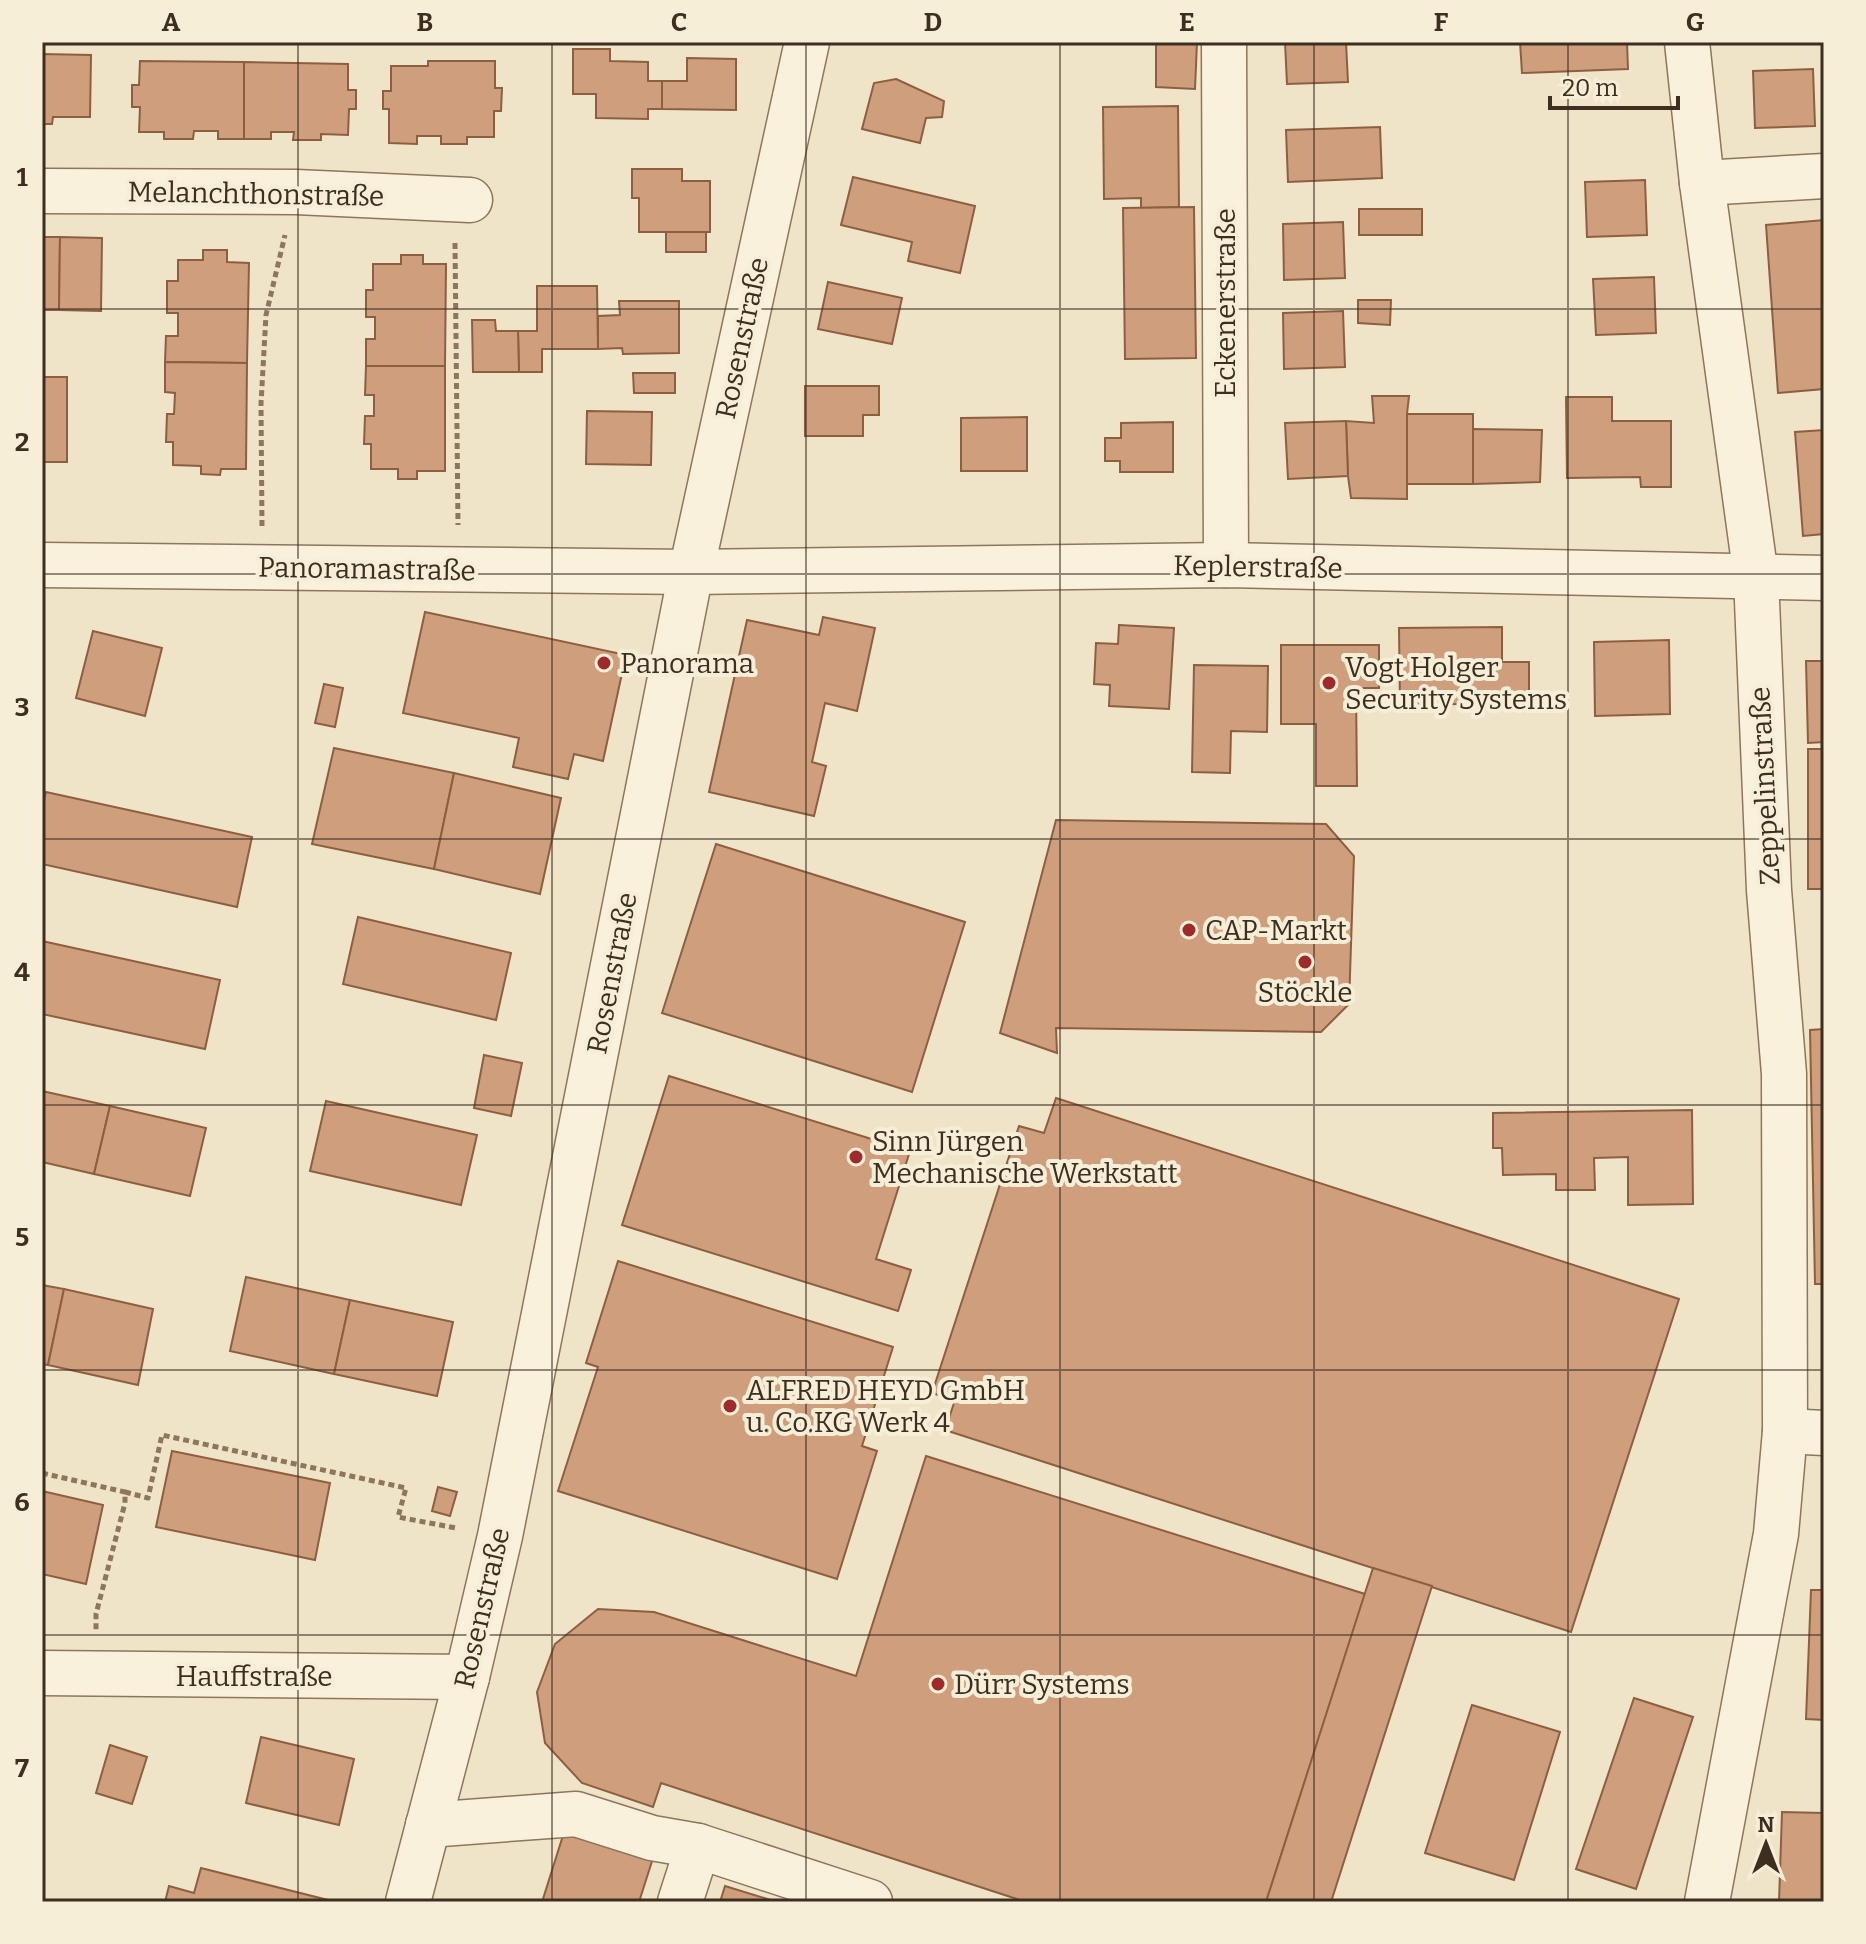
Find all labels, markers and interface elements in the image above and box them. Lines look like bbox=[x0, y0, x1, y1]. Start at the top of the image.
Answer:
text: A bbox=[162, 7, 181, 38]
text: B bbox=[417, 7, 433, 38]
text: C bbox=[671, 7, 687, 38]
text: D bbox=[924, 7, 942, 38]
text: E bbox=[1179, 7, 1195, 38]
text: F bbox=[1434, 7, 1449, 38]
text: G bbox=[1686, 7, 1705, 38]
scale bar bbox=[1550, 60, 1678, 110]
text: 20 m bbox=[1562, 74, 1618, 102]
text: 1 bbox=[16, 162, 28, 193]
street label: Melanchthonstraße bbox=[127, 175, 385, 213]
street label: Eckenerstraße bbox=[1209, 208, 1242, 398]
street label: Rosenstraße bbox=[709, 254, 775, 422]
text: 2 bbox=[15, 427, 29, 458]
street label: Keplerstraße bbox=[1173, 549, 1343, 585]
street label: Panoramastraße bbox=[258, 551, 476, 587]
place label: Panorama bbox=[620, 647, 754, 680]
place label: Vogt Holger Security Systems bbox=[1345, 651, 1567, 716]
marker: Panorama bbox=[595, 654, 613, 672]
marker: Vogt Holger Security Systems bbox=[1320, 674, 1338, 692]
street label: Zeppelinstraße bbox=[1743, 686, 1787, 886]
text: 3 bbox=[15, 692, 29, 723]
street label: Rosenstraße bbox=[580, 889, 644, 1057]
place label: CAP-Markt bbox=[1205, 914, 1347, 947]
marker: CAP-Markt bbox=[1180, 921, 1198, 939]
marker: Stöckle bbox=[1296, 953, 1314, 971]
text: 4 bbox=[14, 957, 30, 988]
place label: Stöckle bbox=[1258, 976, 1352, 1009]
place label: Sinn Jürgen Mechanische Werkstatt bbox=[872, 1125, 1178, 1190]
marker: Sinn Jürgen Mechanische Werkstatt bbox=[847, 1148, 865, 1166]
text: 5 bbox=[15, 1222, 29, 1253]
place label: ALFRED HEYD GmbH u. Co.KG Werk 4 bbox=[746, 1374, 1025, 1439]
marker: ALFRED HEYD GmbH u. Co.KG Werk 4 bbox=[721, 1397, 739, 1415]
text: 6 bbox=[14, 1487, 30, 1518]
street label: Rosenstraße bbox=[447, 1524, 517, 1692]
street label: Hauffstraße bbox=[175, 1660, 333, 1693]
place label: Dürr Systems bbox=[954, 1668, 1130, 1701]
marker: Dürr Systems bbox=[929, 1675, 947, 1693]
text: 7 bbox=[15, 1753, 29, 1784]
north arrow bbox=[1726, 1804, 1806, 1884]
text: N bbox=[1758, 1811, 1775, 1838]

